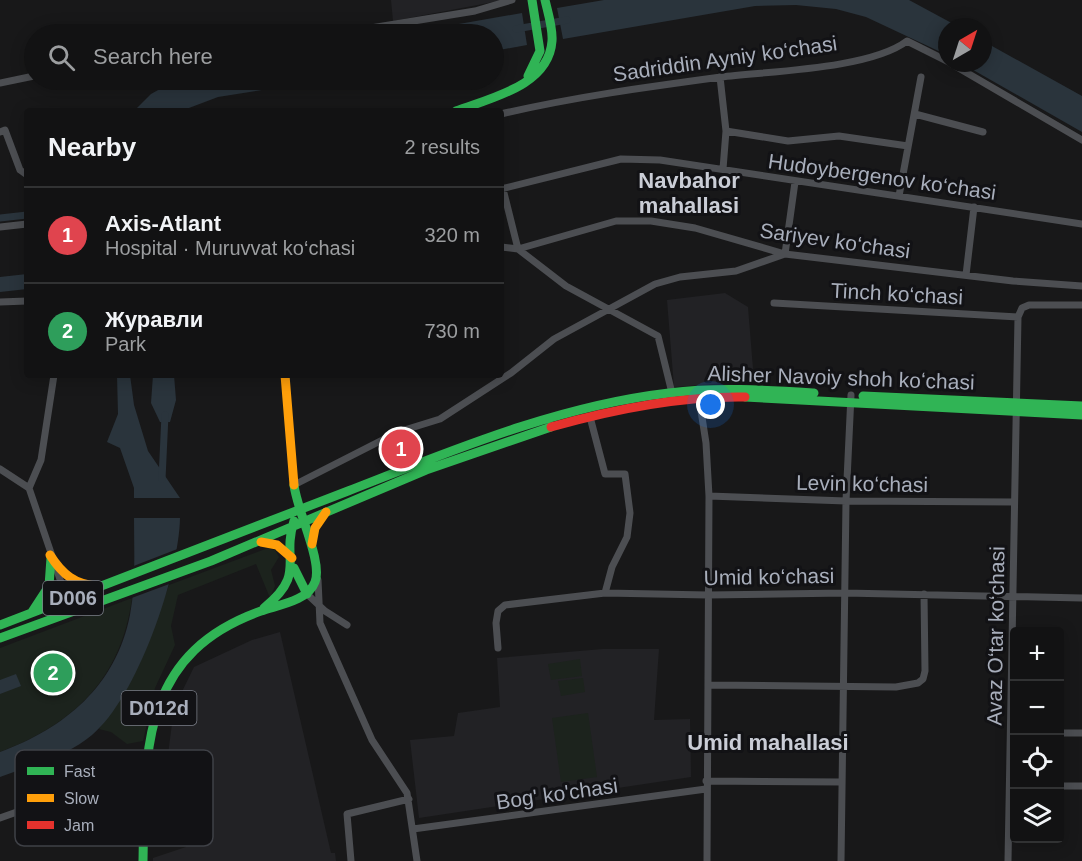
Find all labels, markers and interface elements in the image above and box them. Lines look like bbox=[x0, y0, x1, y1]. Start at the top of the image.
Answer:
north arrow bbox=[938, 18, 992, 72]
search box bbox=[24, 24, 504, 90]
street label: Sadriddin Ayniy ko‘chasi bbox=[611, 31, 838, 86]
icon: search bbox=[45, 41, 78, 74]
text: Search here bbox=[93, 44, 213, 69]
text: Nearby bbox=[48, 132, 136, 162]
text: 2 results bbox=[404, 136, 480, 158]
street label: Hudoybergenov ko‘chasi bbox=[767, 149, 998, 204]
district label: Navbahor mahallasi bbox=[638, 168, 740, 218]
text: Axis-Atlant bbox=[105, 211, 221, 236]
street label: Sariyev ko‘chasi bbox=[758, 219, 912, 262]
text: 1 bbox=[62, 224, 73, 246]
text: 320 m bbox=[424, 224, 480, 246]
text: Hospital · Muruvvat ko‘chasi bbox=[105, 237, 355, 259]
street label: Tinch ko‘chasi bbox=[830, 279, 964, 308]
text: Журавли bbox=[105, 307, 203, 332]
text: 2 bbox=[62, 320, 73, 342]
text: 730 m bbox=[424, 320, 480, 342]
text: Park bbox=[105, 333, 146, 355]
street label: Alisher Navoiy shoh koʻchasi bbox=[707, 361, 975, 394]
your location bbox=[696, 390, 725, 419]
pin: 1 bbox=[382, 426, 420, 472]
street label: Levin ko‘chasi bbox=[796, 471, 928, 496]
street label: Avaz O‘tar ko‘chasi bbox=[982, 546, 1009, 726]
street label: Umid ko‘chasi bbox=[703, 564, 835, 589]
road number: D006 bbox=[43, 581, 103, 615]
map controls bbox=[1010, 627, 1064, 843]
button: + bbox=[1010, 627, 1064, 681]
pin: 2 bbox=[34, 650, 72, 696]
button: − bbox=[1010, 681, 1064, 735]
road number: D012d bbox=[122, 691, 196, 725]
district label: Umid mahallasi bbox=[687, 730, 849, 755]
button: locate bbox=[1010, 735, 1064, 789]
legend bbox=[15, 750, 213, 846]
text: Fast bbox=[64, 763, 96, 780]
street label: Bog' ko'chasi bbox=[495, 774, 619, 813]
button: layers bbox=[1010, 789, 1064, 843]
text: Slow bbox=[64, 790, 99, 807]
text: Jam bbox=[64, 817, 94, 834]

